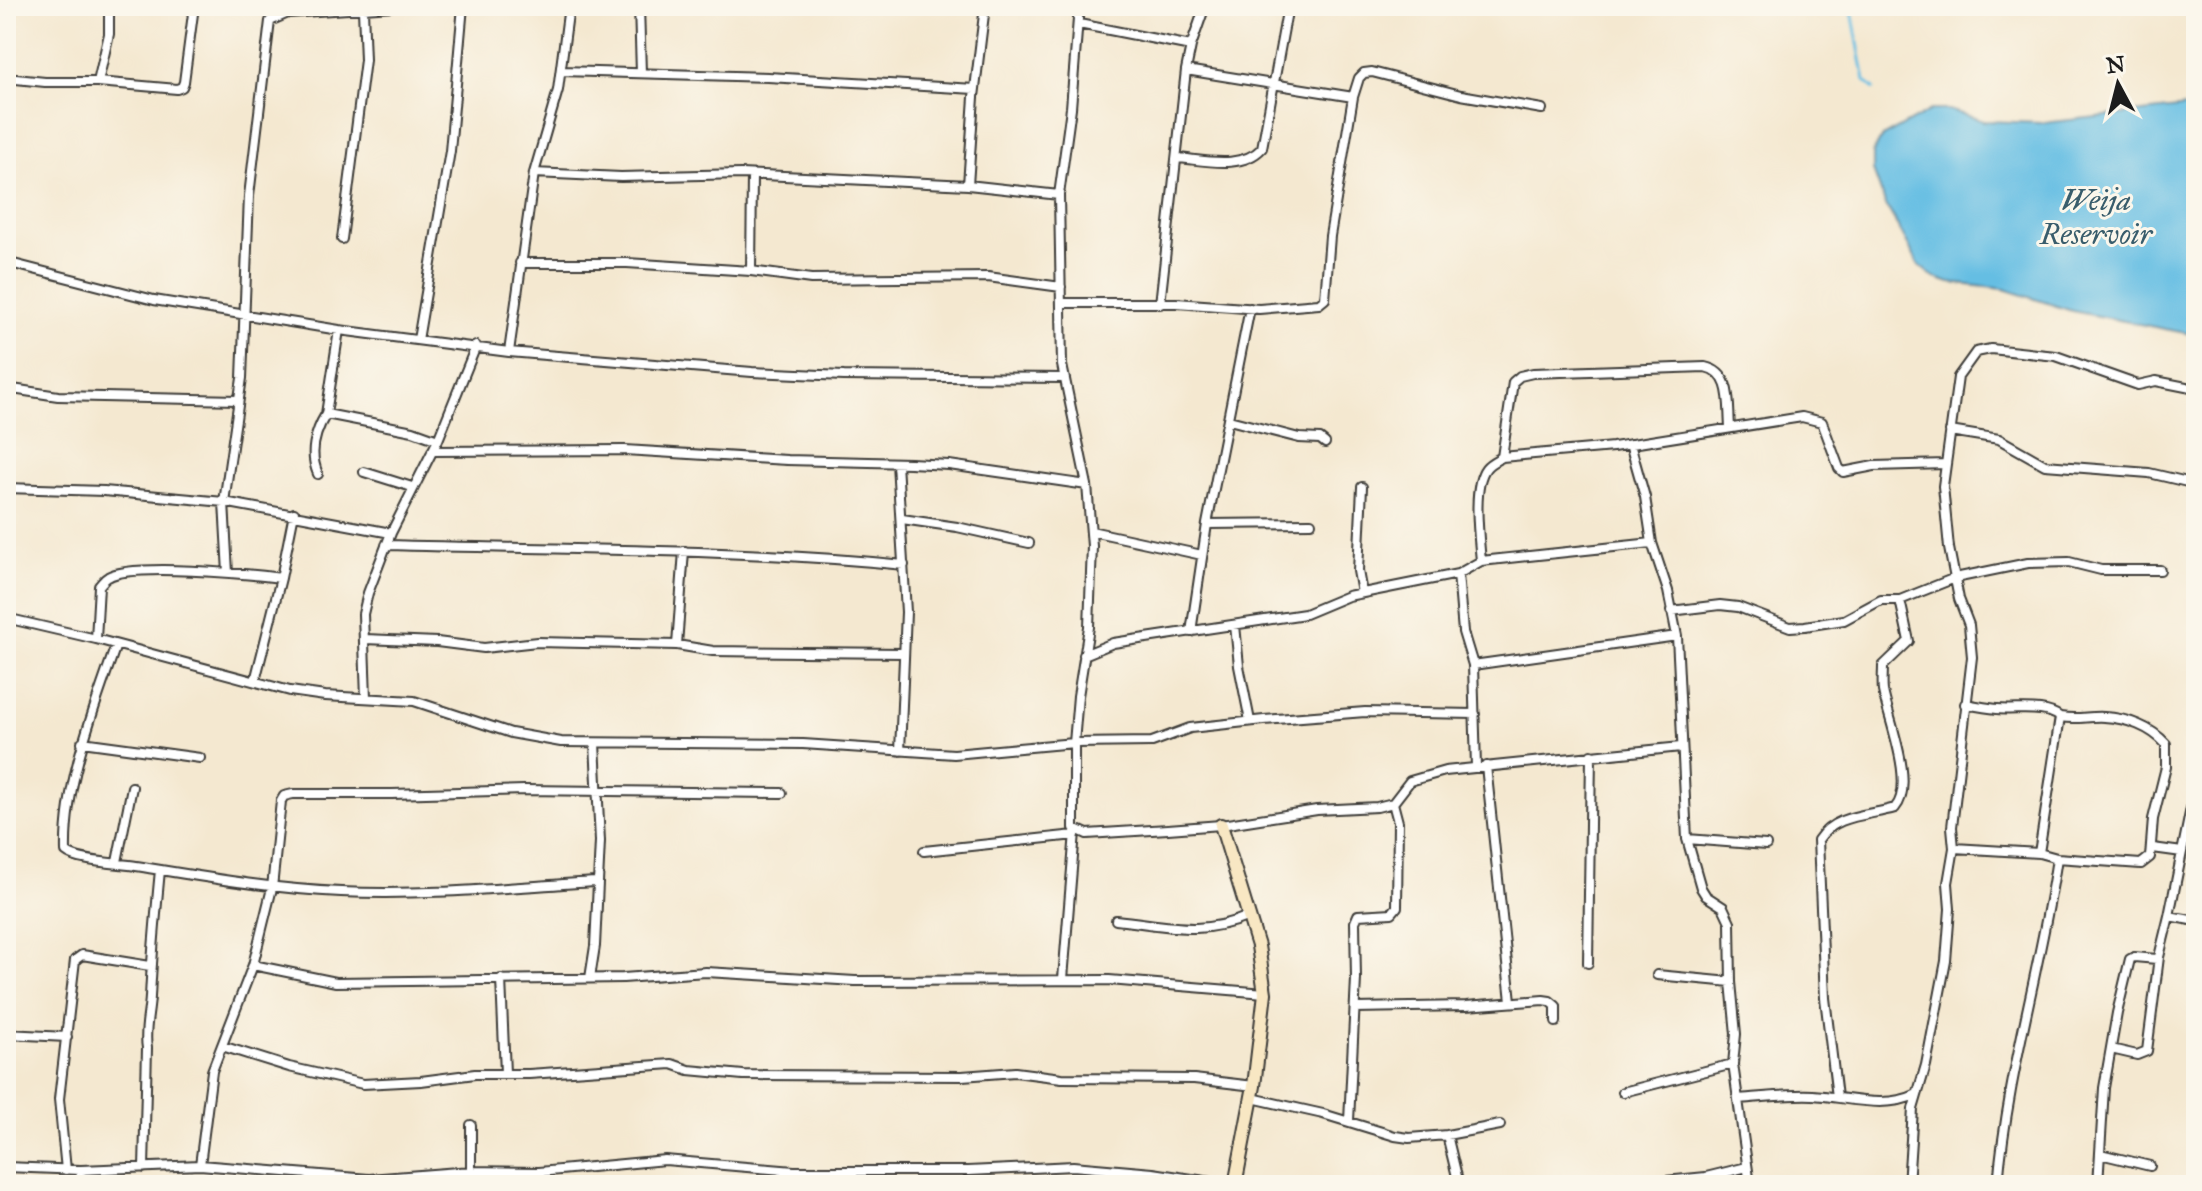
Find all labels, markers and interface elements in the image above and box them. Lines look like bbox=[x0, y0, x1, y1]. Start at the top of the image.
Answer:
north arrow bbox=[2078, 44, 2158, 124]
text: N bbox=[2105, 50, 2127, 79]
water label: Weija Reservoir bbox=[2039, 182, 2154, 252]

